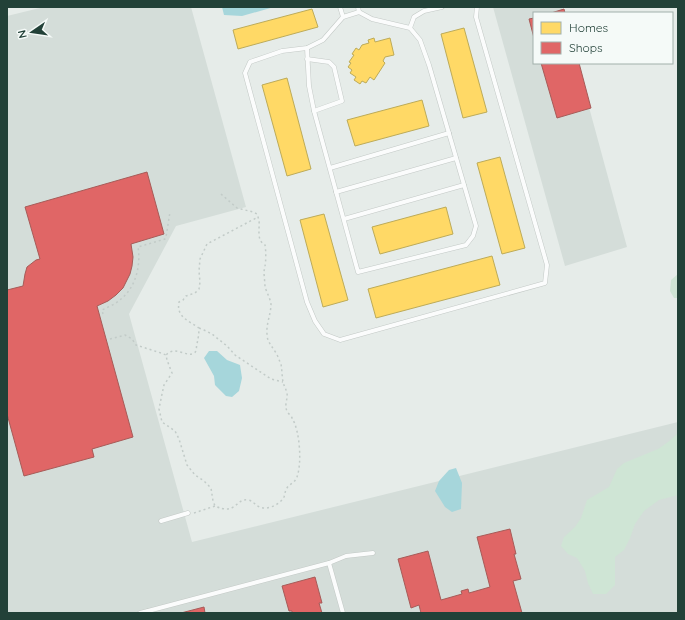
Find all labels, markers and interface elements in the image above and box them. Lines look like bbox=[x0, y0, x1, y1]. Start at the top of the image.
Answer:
north arrow bbox=[12, 12, 52, 52]
legend bbox=[533, 12, 673, 64]
text: Homes bbox=[569, 20, 609, 35]
text: N bbox=[15, 29, 30, 40]
text: Shops bbox=[569, 40, 603, 55]

